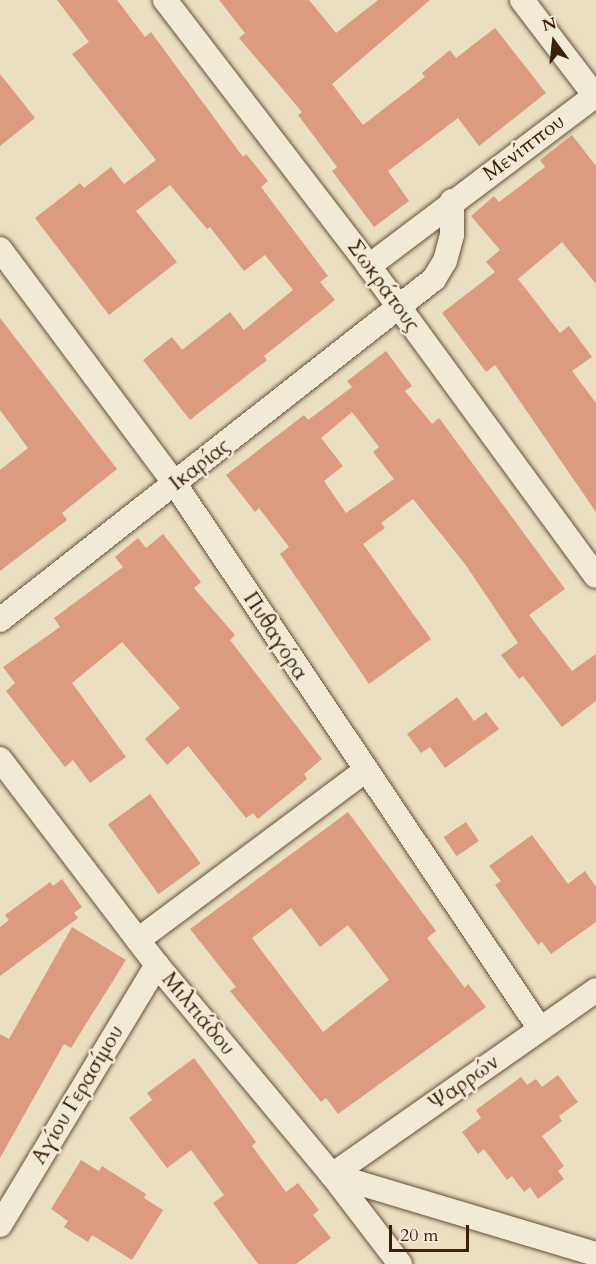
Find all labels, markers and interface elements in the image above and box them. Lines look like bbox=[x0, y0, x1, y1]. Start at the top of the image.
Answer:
north arrow bbox=[524, 12, 584, 72]
text: N bbox=[540, 12, 559, 37]
street label: Μενίππου bbox=[478, 109, 570, 187]
street label: Σωκράτους bbox=[341, 235, 425, 337]
street label: Ικαρίας bbox=[165, 434, 235, 496]
street label: Πυθαγόρα bbox=[237, 587, 313, 685]
street label: Μιλτιάδου bbox=[156, 967, 240, 1061]
street label: Αγίου Γερασίμου bbox=[27, 1021, 129, 1169]
street label: Ψαρρών bbox=[424, 1050, 504, 1116]
scale bar bbox=[392, 1213, 472, 1251]
text: 20 m bbox=[400, 1223, 439, 1248]

